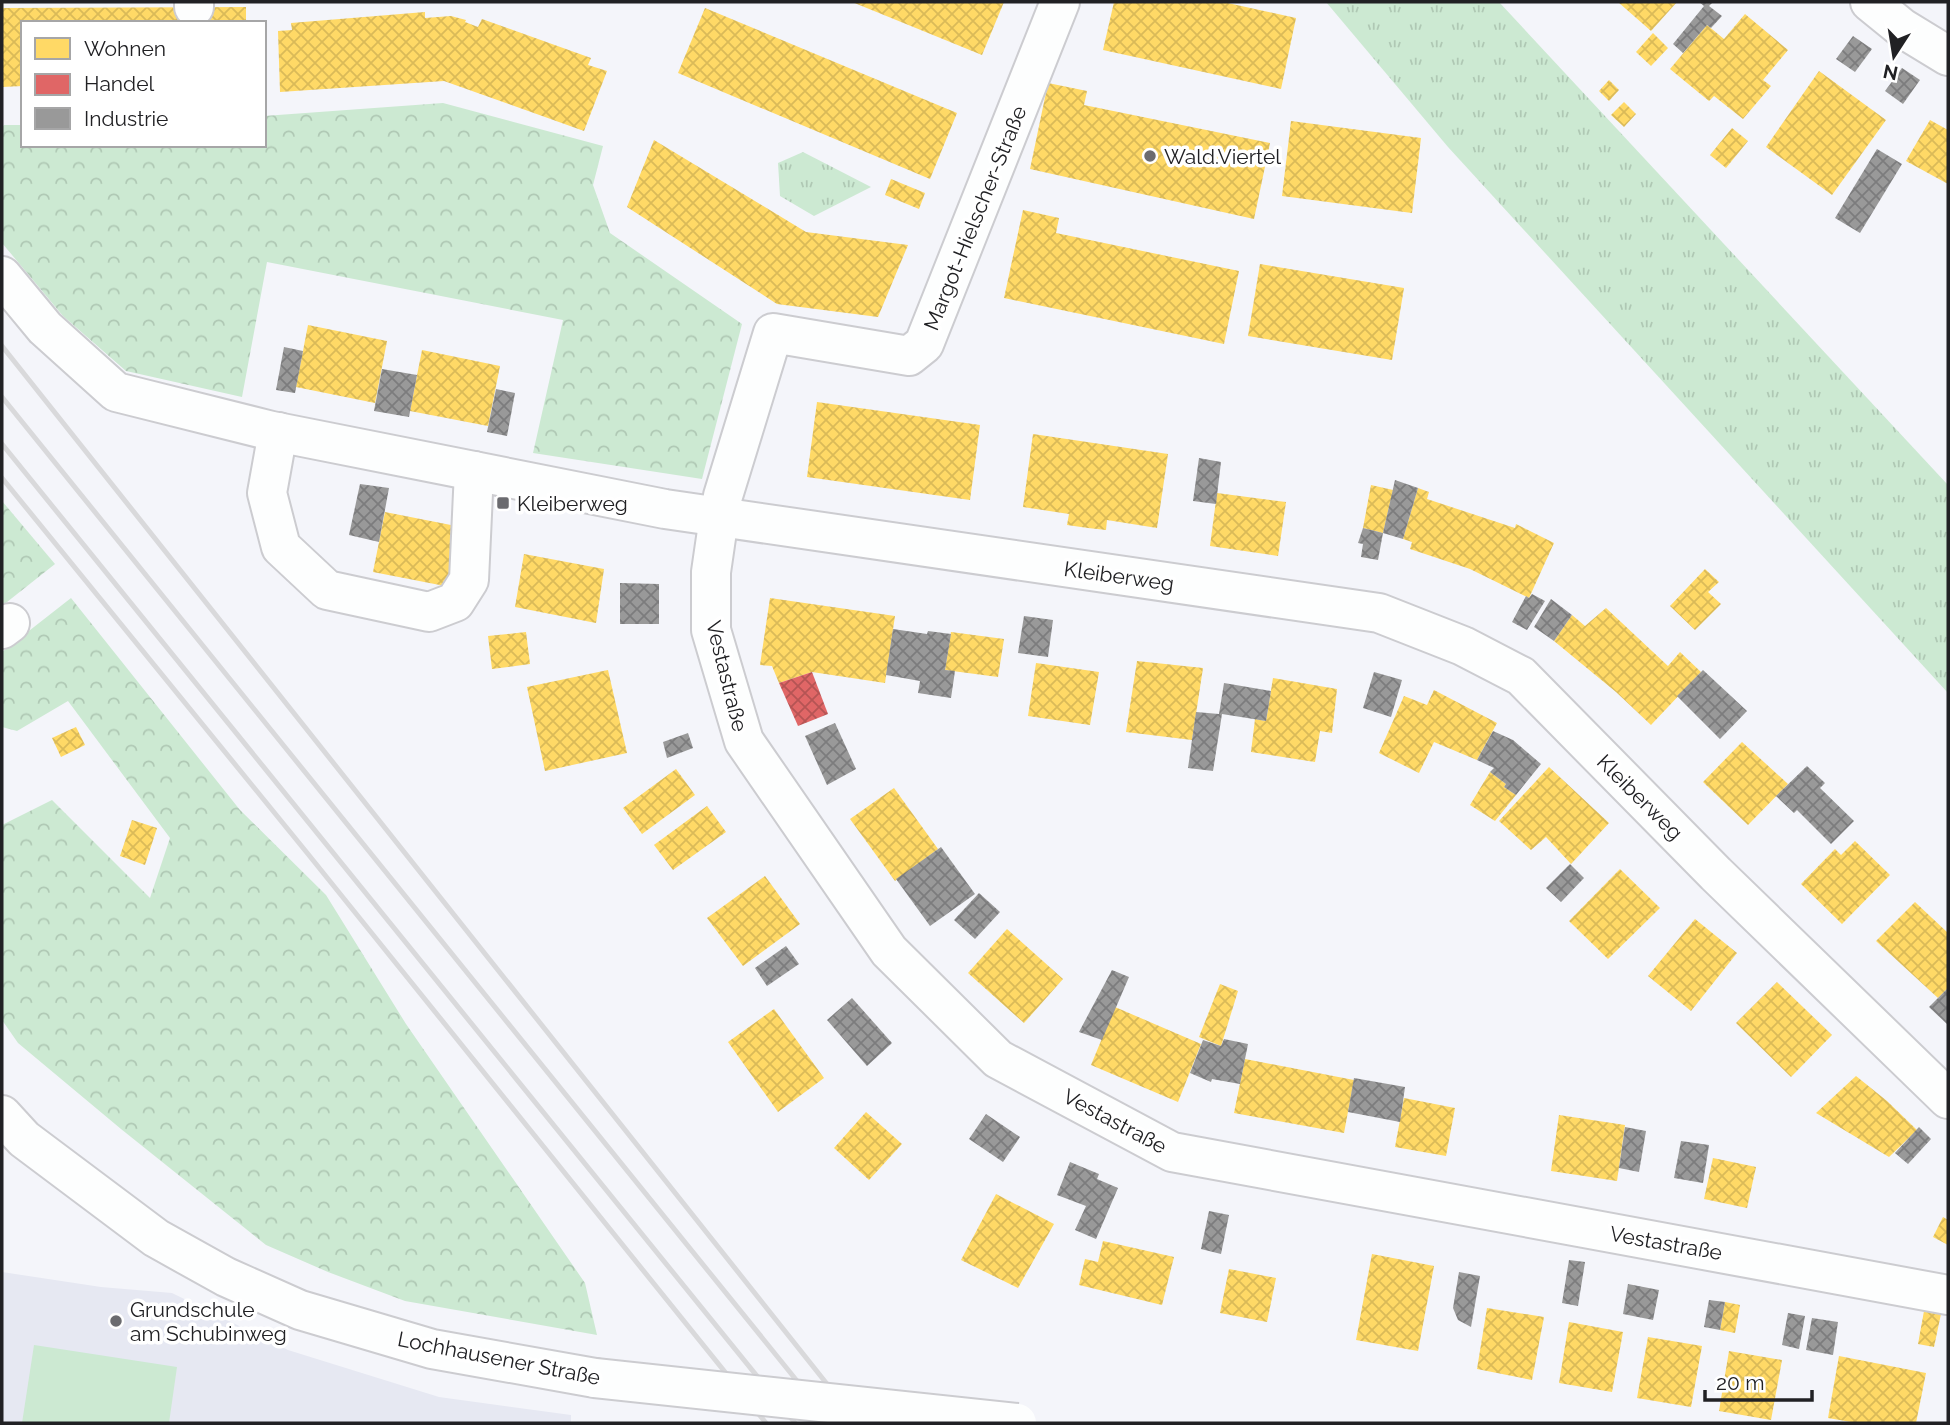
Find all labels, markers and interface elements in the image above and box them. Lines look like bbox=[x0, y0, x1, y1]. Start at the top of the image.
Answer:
legend bbox=[21, 21, 266, 147]
north arrow bbox=[1859, 21, 1929, 91]
text: Wohnen bbox=[84, 36, 166, 61]
text: N bbox=[1881, 60, 1900, 85]
text: Handel bbox=[84, 71, 154, 96]
street label: Margot-Hielscher-Straße bbox=[918, 102, 1032, 334]
text: Industrie bbox=[84, 106, 168, 131]
place label: Wald.Viertel bbox=[1164, 144, 1281, 169]
marker: Wald.Viertel bbox=[1142, 148, 1158, 164]
place label: Kleiberweg bbox=[517, 491, 628, 516]
marker: Kleiberweg bbox=[495, 495, 511, 511]
street label: Kleiberweg bbox=[1062, 556, 1176, 596]
street label: Vestastraße bbox=[701, 618, 753, 734]
street label: Kleiberweg bbox=[1592, 749, 1688, 845]
street label: Vestastraße bbox=[1059, 1083, 1171, 1159]
street label: Vestastraße bbox=[1608, 1221, 1724, 1265]
place label: Grundschule am Schubinweg bbox=[130, 1297, 287, 1346]
marker: Grundschule am Schubinweg bbox=[108, 1313, 124, 1329]
street label: Lochhausener Straße bbox=[396, 1326, 602, 1390]
scale bar bbox=[1705, 1358, 1812, 1402]
text: 20 m bbox=[1716, 1370, 1764, 1395]

